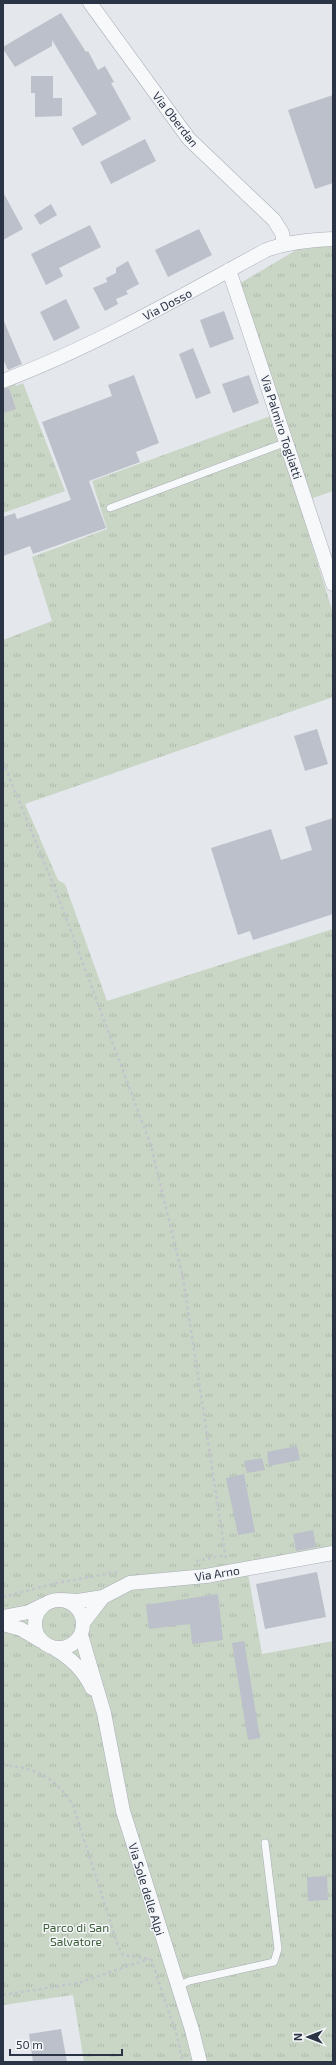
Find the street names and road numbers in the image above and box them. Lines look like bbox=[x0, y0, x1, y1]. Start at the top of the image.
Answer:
street label: Via Oberdan bbox=[150, 89, 202, 149]
street label: Via Dosso bbox=[140, 285, 194, 323]
street label: Via Palmiro Togliatti bbox=[259, 373, 305, 481]
street label: Via Arno bbox=[194, 1563, 241, 1583]
street label: Via Sole delle Alpi bbox=[126, 1841, 168, 1937]

